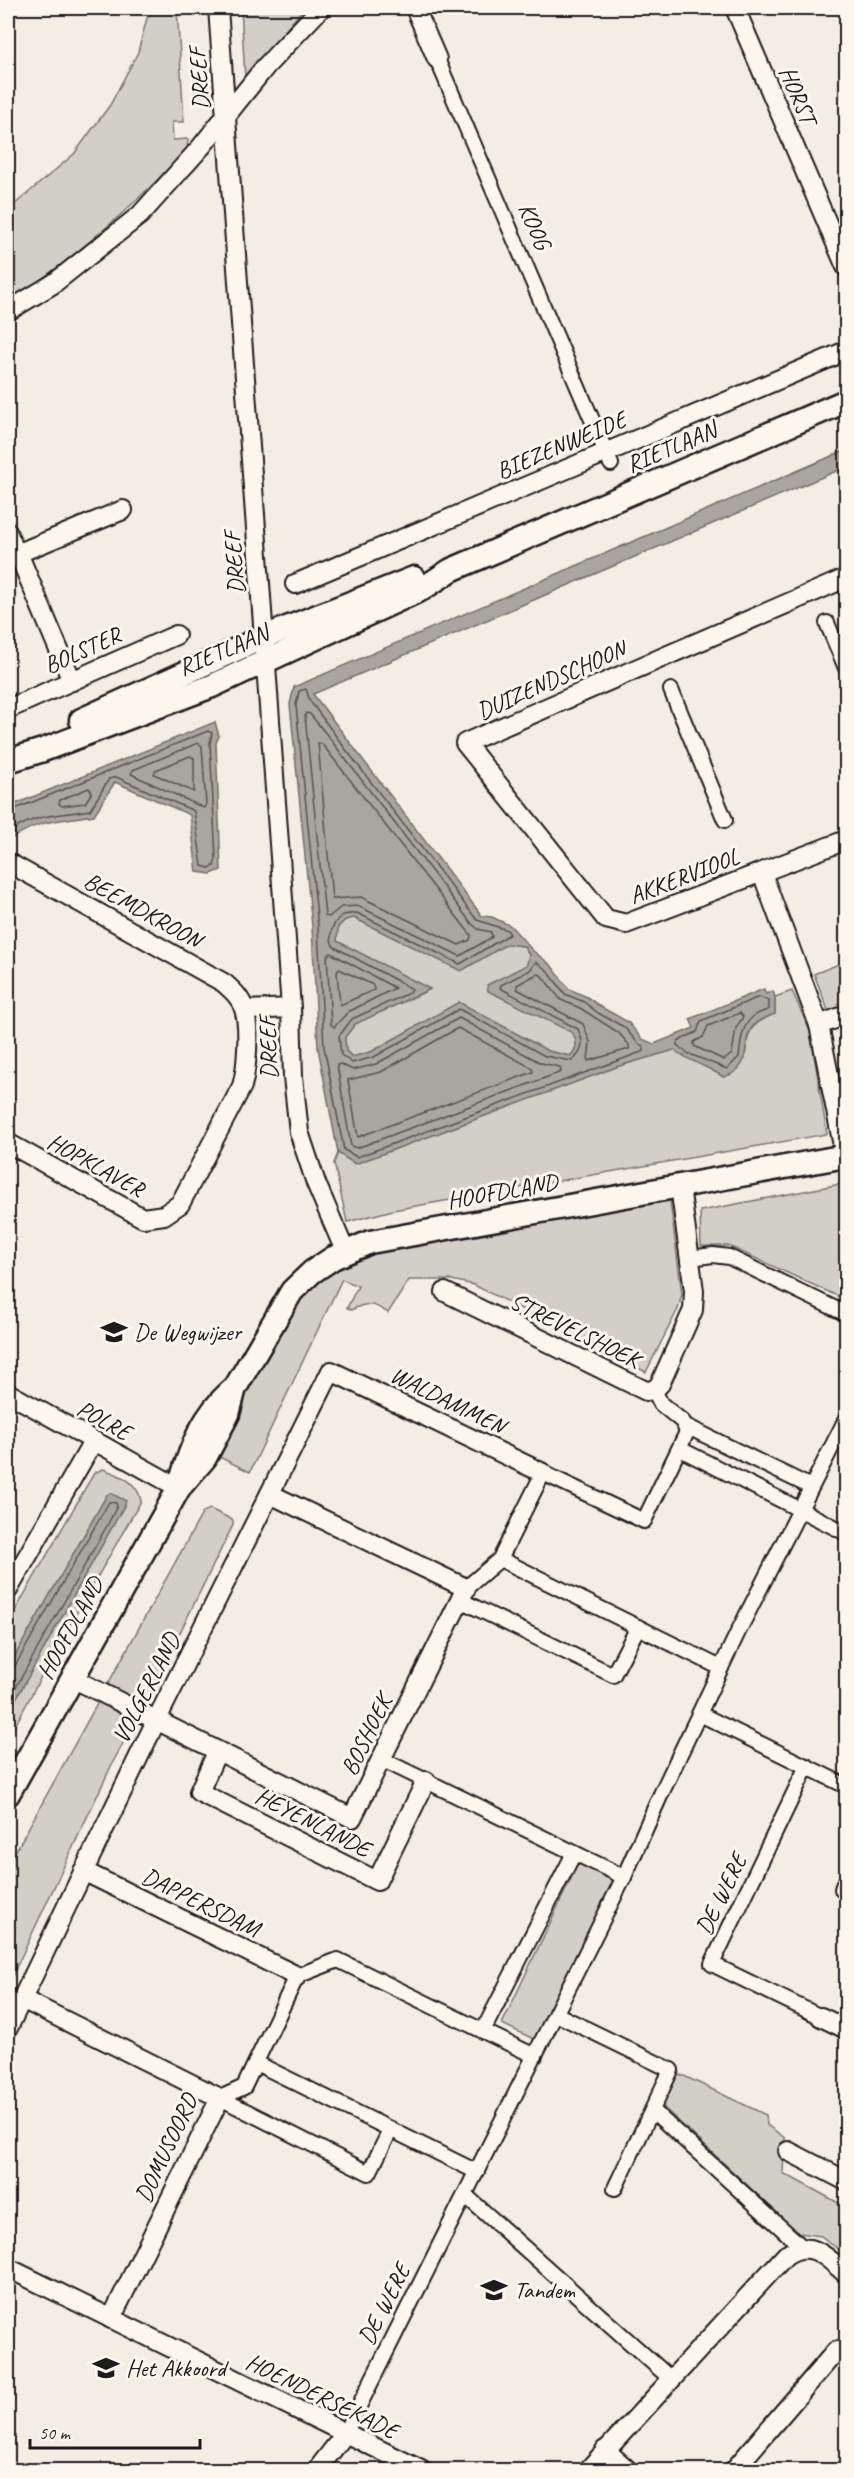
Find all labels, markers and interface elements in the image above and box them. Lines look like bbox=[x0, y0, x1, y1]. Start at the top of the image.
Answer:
street label: DREEF bbox=[182, 43, 216, 111]
street label: HORST bbox=[773, 62, 825, 133]
street label: KOOG bbox=[512, 198, 559, 256]
street label: BIEZENWEIDE bbox=[491, 403, 633, 486]
street label: RIETLAAN bbox=[622, 413, 724, 479]
street label: DREEF bbox=[217, 527, 251, 595]
street label: RIETLAAN bbox=[174, 616, 276, 682]
street label: BOLSTER bbox=[39, 619, 127, 680]
street label: DUIZENDSCHOON bbox=[472, 632, 633, 726]
street label: AKKERVIOOL bbox=[625, 841, 744, 911]
street label: BEEMDKROON bbox=[79, 865, 210, 956]
street label: DREEF bbox=[252, 1013, 284, 1080]
street label: HOPKLAVER bbox=[42, 1126, 152, 1205]
street label: HOOFDLAND bbox=[444, 1166, 562, 1215]
street label: STREVELSHOEK bbox=[505, 1286, 648, 1376]
school or university icon: De Wegwijzer bbox=[99, 1317, 129, 1347]
place label: De Wegwijzer bbox=[134, 1317, 243, 1347]
street label: WALDAMMEN bbox=[386, 1359, 513, 1442]
street label: POLRE bbox=[72, 1393, 139, 1448]
street label: HOOFDLAND bbox=[30, 1570, 111, 1684]
street label: VOLGERLAND bbox=[105, 1626, 187, 1748]
street label: BOSHOEK bbox=[334, 1685, 400, 1780]
street label: HEYENLANDE bbox=[250, 1780, 378, 1865]
street label: DE WERE bbox=[689, 1846, 755, 1939]
street label: DAPPERSDAM bbox=[137, 1861, 267, 1945]
street label: DOMUSOORD bbox=[128, 2087, 205, 2207]
street label: DE WERE bbox=[351, 2256, 418, 2349]
school or university icon: Tandem bbox=[479, 2275, 509, 2305]
place label: Tandem bbox=[514, 2275, 575, 2305]
street label: HOENDERSEKADE bbox=[241, 2346, 405, 2447]
school or university icon: Het Akkoord bbox=[91, 2353, 121, 2383]
place label: Het Akkoord bbox=[126, 2353, 229, 2383]
scale bar bbox=[30, 2412, 200, 2450]
text: 50 m bbox=[39, 2422, 72, 2444]

